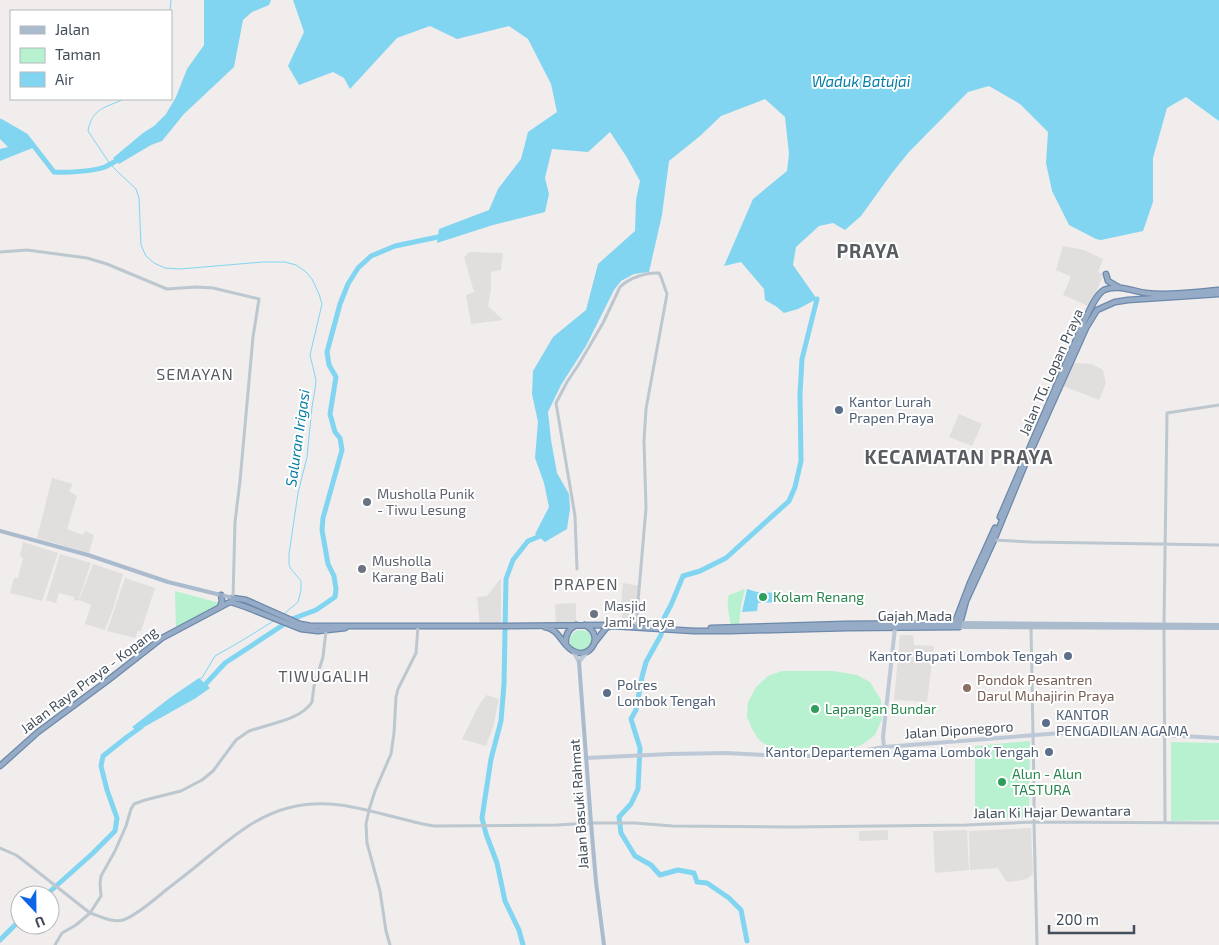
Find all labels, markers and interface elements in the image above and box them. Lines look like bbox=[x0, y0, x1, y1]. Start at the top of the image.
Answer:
legend bbox=[10, 10, 172, 100]
text: Jalan bbox=[55, 20, 90, 38]
text: Taman bbox=[55, 45, 101, 63]
text: Air bbox=[55, 70, 74, 88]
water label: Waduk Batujai bbox=[812, 72, 911, 91]
district label: PRAYA bbox=[836, 239, 900, 262]
street label: Jalan TG. Lopan Praya bbox=[1015, 306, 1086, 438]
district label: SEMAYAN bbox=[156, 364, 234, 383]
water label: Saluran Irigasi bbox=[281, 388, 313, 488]
place label: Kantor Lurah Prapen Praya bbox=[849, 393, 934, 426]
marker: Kantor Lurah Prapen Praya bbox=[833, 404, 845, 416]
district label: KECAMATAN PRAYA bbox=[865, 445, 1053, 468]
place label: Musholla Punik - Tiwu Lesung bbox=[377, 485, 475, 518]
marker: Musholla Punik - Tiwu Lesung bbox=[361, 496, 373, 508]
place label: Musholla Karang Bali bbox=[372, 552, 444, 585]
marker: Musholla Karang Bali bbox=[356, 563, 368, 575]
district label: PRAPEN bbox=[554, 574, 618, 593]
place label: Kolam Renang bbox=[773, 588, 864, 605]
marker: Kolam Renang bbox=[757, 591, 769, 603]
place label: Masjid Jami' Praya bbox=[604, 597, 675, 630]
street label: Gajah Mada bbox=[878, 607, 952, 624]
marker: Masjid Jami' Praya bbox=[588, 608, 600, 620]
street label: Jalan Raya Praya - Kopang bbox=[17, 622, 161, 737]
place label: Kantor Bupati Lombok Tengah bbox=[869, 647, 1058, 664]
marker: Kantor Bupati Lombok Tengah bbox=[1062, 650, 1074, 662]
district label: TIWUGALIH bbox=[278, 666, 370, 685]
place label: Pondok Pesantren Darul Muhajirin Praya bbox=[977, 671, 1114, 704]
place label: Polres Lombok Tengah bbox=[617, 676, 716, 709]
marker: Pondok Pesantren Darul Muhajirin Praya bbox=[961, 682, 973, 694]
marker: Polres Lombok Tengah bbox=[601, 687, 613, 699]
place label: Lapangan Bundar bbox=[825, 700, 937, 717]
marker: Lapangan Bundar bbox=[809, 703, 821, 715]
place label: KANTOR PENGADILAN AGAMA bbox=[1056, 706, 1188, 739]
street label: Jalan Diponegoro bbox=[904, 717, 1014, 742]
marker: KANTOR PENGADILAN AGAMA bbox=[1040, 717, 1052, 729]
street label: Jalan Basuki Rahmat bbox=[565, 738, 592, 870]
place label: Kantor Departemen Agama Lombok Tengah bbox=[765, 743, 1039, 760]
marker: Kantor Departemen Agama Lombok Tengah bbox=[1043, 746, 1055, 758]
place label: Alun - Alun TASTURA bbox=[1012, 765, 1082, 798]
marker: Alun - Alun TASTURA bbox=[996, 776, 1008, 788]
street label: Jalan Ki Hajar Dewantara bbox=[973, 802, 1131, 821]
north arrow bbox=[10, 885, 60, 935]
scale bar bbox=[1049, 902, 1134, 934]
text: 200 m bbox=[1056, 910, 1099, 928]
text: U bbox=[32, 913, 48, 932]

